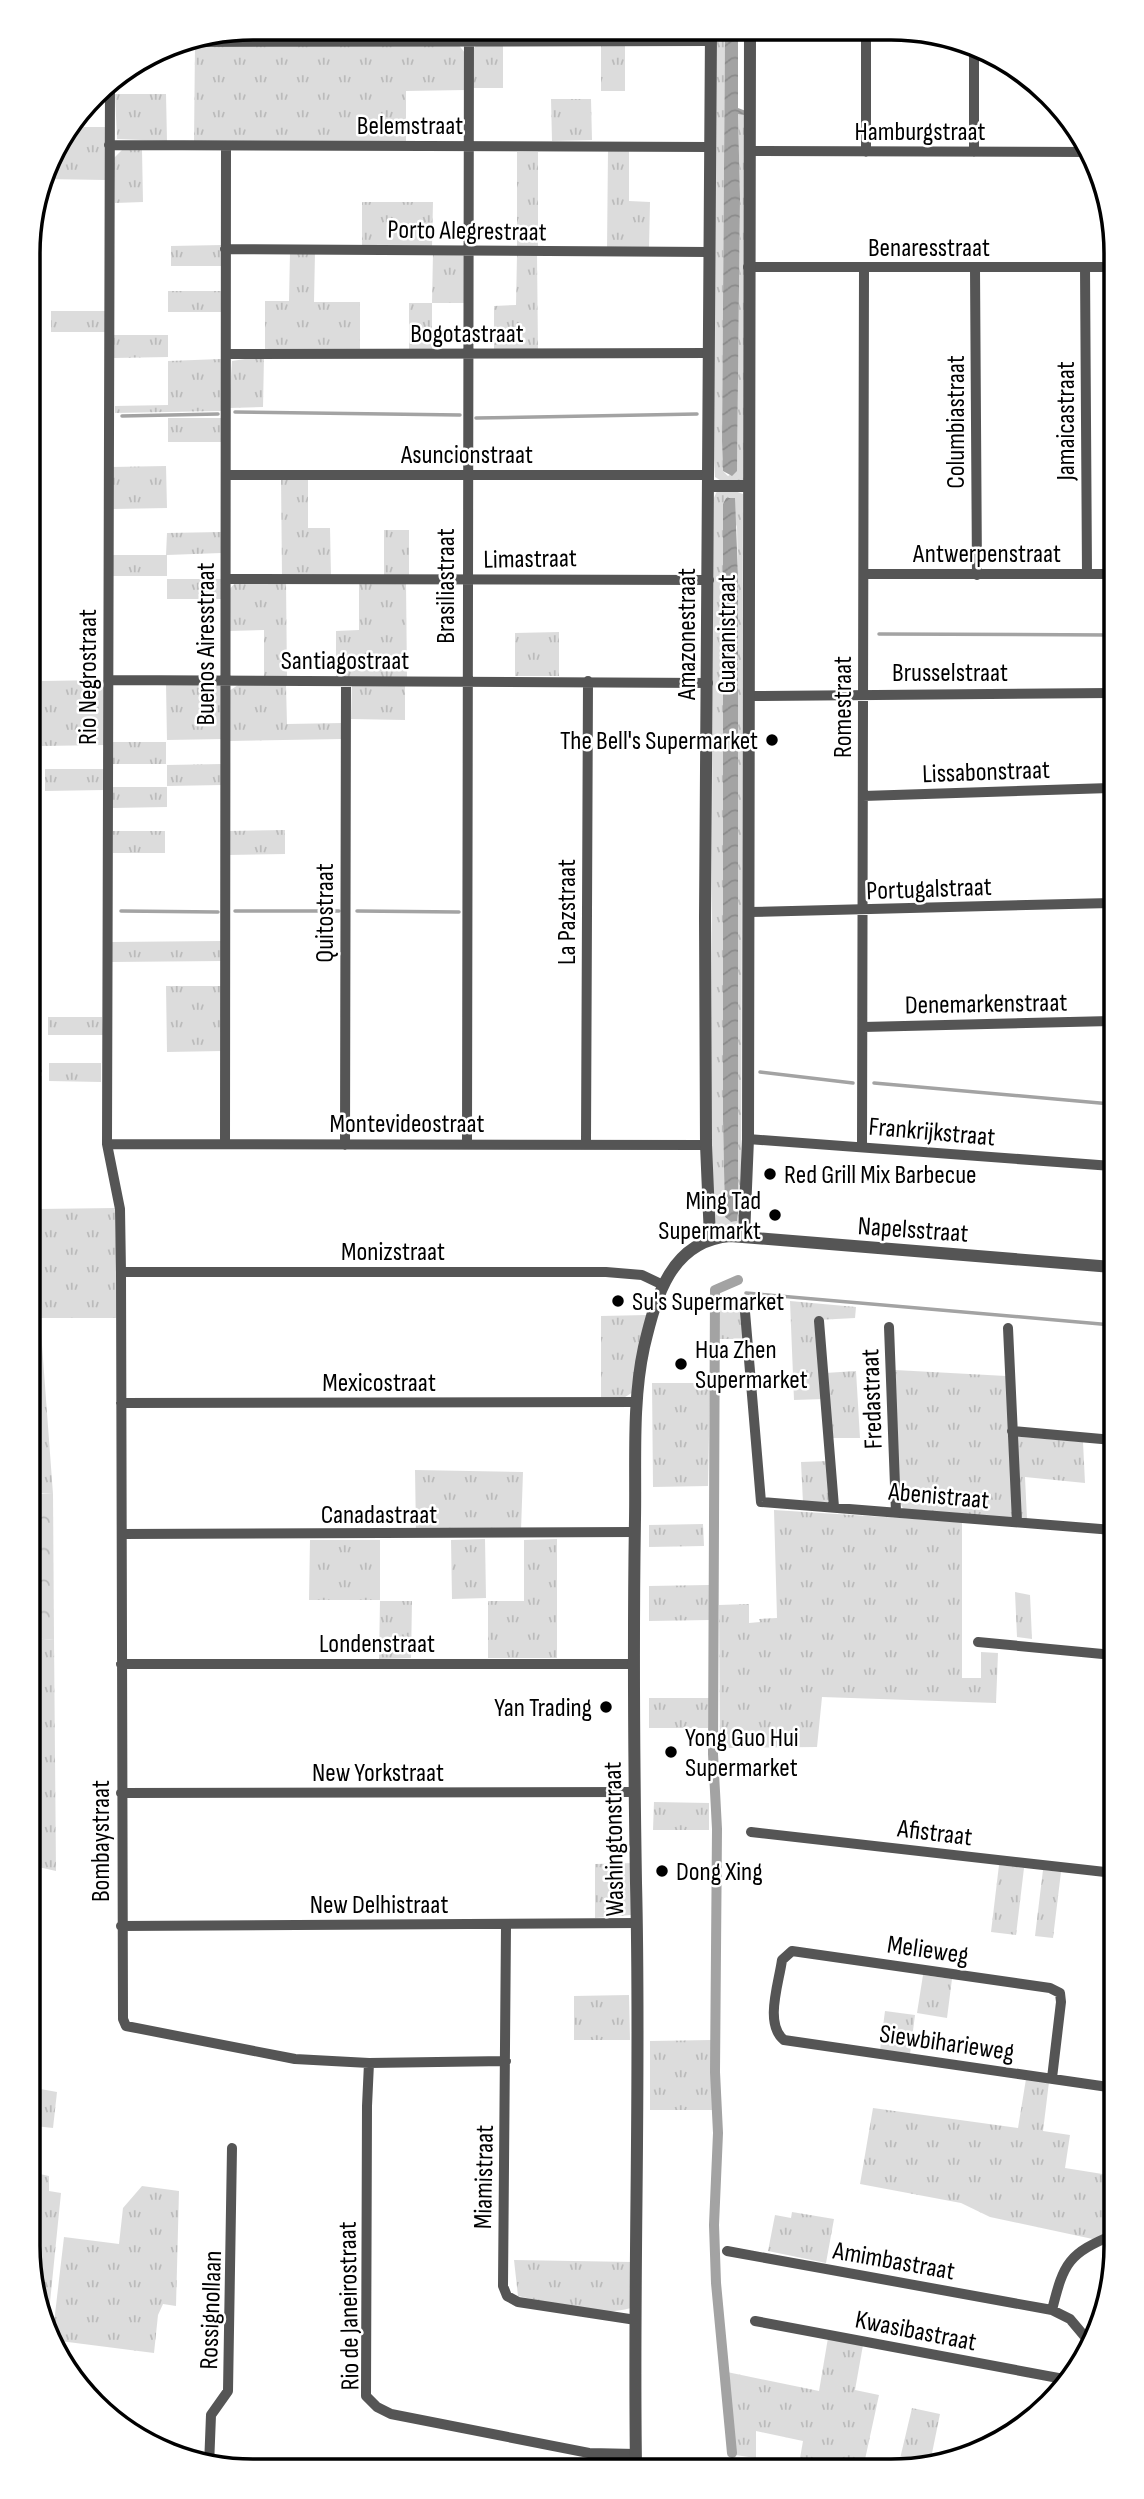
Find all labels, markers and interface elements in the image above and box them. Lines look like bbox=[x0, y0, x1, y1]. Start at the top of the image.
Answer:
street label: Belemstraat bbox=[357, 111, 463, 142]
street label: Hamburgstraat bbox=[855, 117, 986, 148]
street label: Porto Alegrestraat bbox=[387, 215, 547, 248]
street label: Benaresstraat bbox=[868, 233, 990, 264]
street label: Bogotastraat bbox=[410, 319, 524, 350]
street label: Columbiastraat bbox=[941, 355, 972, 489]
street label: Jamaicastraat bbox=[1051, 361, 1082, 482]
street label: Asuncionstraat bbox=[400, 440, 533, 471]
street label: Brasiliastraat bbox=[431, 528, 462, 644]
street label: Antwerpenstraat bbox=[912, 539, 1061, 570]
street label: Limastraat bbox=[483, 543, 577, 576]
street label: Buenos Airesstraat bbox=[191, 562, 222, 726]
street label: Amazonestraat bbox=[672, 568, 703, 701]
street label: Guaranistraat bbox=[712, 574, 743, 694]
street label: Rio Negrostraat bbox=[73, 609, 104, 745]
street label: Santiagostraat bbox=[281, 646, 409, 677]
street label: Romestraat bbox=[828, 656, 859, 758]
street label: Brusselstraat bbox=[892, 658, 1008, 689]
place label: The Bell's Supermarket bbox=[560, 726, 758, 757]
marker: The Bell's Supermarket bbox=[764, 732, 780, 748]
street label: Lissabonstraat bbox=[922, 755, 1050, 790]
street label: La Pazstraat bbox=[552, 859, 583, 965]
street label: Quitostraat bbox=[310, 863, 341, 963]
street label: Portugalstraat bbox=[866, 872, 992, 907]
street label: Denemarkenstraat bbox=[905, 988, 1068, 1021]
street label: Montevideostraat bbox=[330, 1109, 484, 1140]
street label: Frankrijkstraat bbox=[867, 1112, 996, 1153]
place label: Red Grill Mix Barbecue bbox=[784, 1160, 977, 1191]
marker: Red Grill Mix Barbecue bbox=[762, 1166, 778, 1182]
place label: Ming Tad Supermarkt bbox=[658, 1186, 761, 1247]
marker: Ming Tad Supermarkt bbox=[767, 1207, 783, 1223]
street label: Napelsstraat bbox=[857, 1211, 969, 1250]
street label: Monizstraat bbox=[341, 1237, 445, 1268]
place label: Su's Supermarket bbox=[632, 1287, 784, 1318]
marker: Su's Supermarket bbox=[610, 1293, 626, 1309]
place label: Hua Zhen Supermarket bbox=[695, 1335, 808, 1396]
street label: Fredastraat bbox=[855, 1348, 890, 1450]
marker: Hua Zhen Supermarket bbox=[673, 1356, 689, 1372]
street label: Mexicostraat bbox=[322, 1368, 436, 1399]
street label: Abenistraat bbox=[886, 1477, 991, 1516]
street label: Canadastraat bbox=[321, 1500, 437, 1531]
street label: Londenstraat bbox=[319, 1629, 435, 1660]
place label: Yan Trading bbox=[494, 1693, 592, 1724]
marker: Yan Trading bbox=[598, 1699, 614, 1715]
place label: Yong Guo Hui Supermarket bbox=[685, 1723, 799, 1784]
marker: Yong Guo Hui Supermarket bbox=[663, 1744, 679, 1760]
street label: New Yorkstraat bbox=[312, 1758, 444, 1789]
street label: Washingtonstraat bbox=[598, 1761, 631, 1917]
street label: Bombaystraat bbox=[86, 1780, 117, 1902]
street label: Afistraat bbox=[895, 1813, 974, 1853]
place label: Dong Xing bbox=[676, 1857, 763, 1888]
marker: Dong Xing bbox=[654, 1863, 670, 1879]
street label: New Delhistraat bbox=[310, 1890, 448, 1921]
street label: Melieweg bbox=[885, 1929, 970, 1972]
street label: Siewbiharieweg bbox=[877, 2019, 1016, 2068]
street label: Miamistraat bbox=[468, 2125, 501, 2229]
street label: Rio de Janeirostraat bbox=[333, 2221, 366, 2391]
street label: Amimbastraat bbox=[830, 2235, 957, 2287]
street label: Rossignollaan bbox=[194, 2250, 229, 2370]
street label: Kwasibastraat bbox=[852, 2305, 979, 2358]

